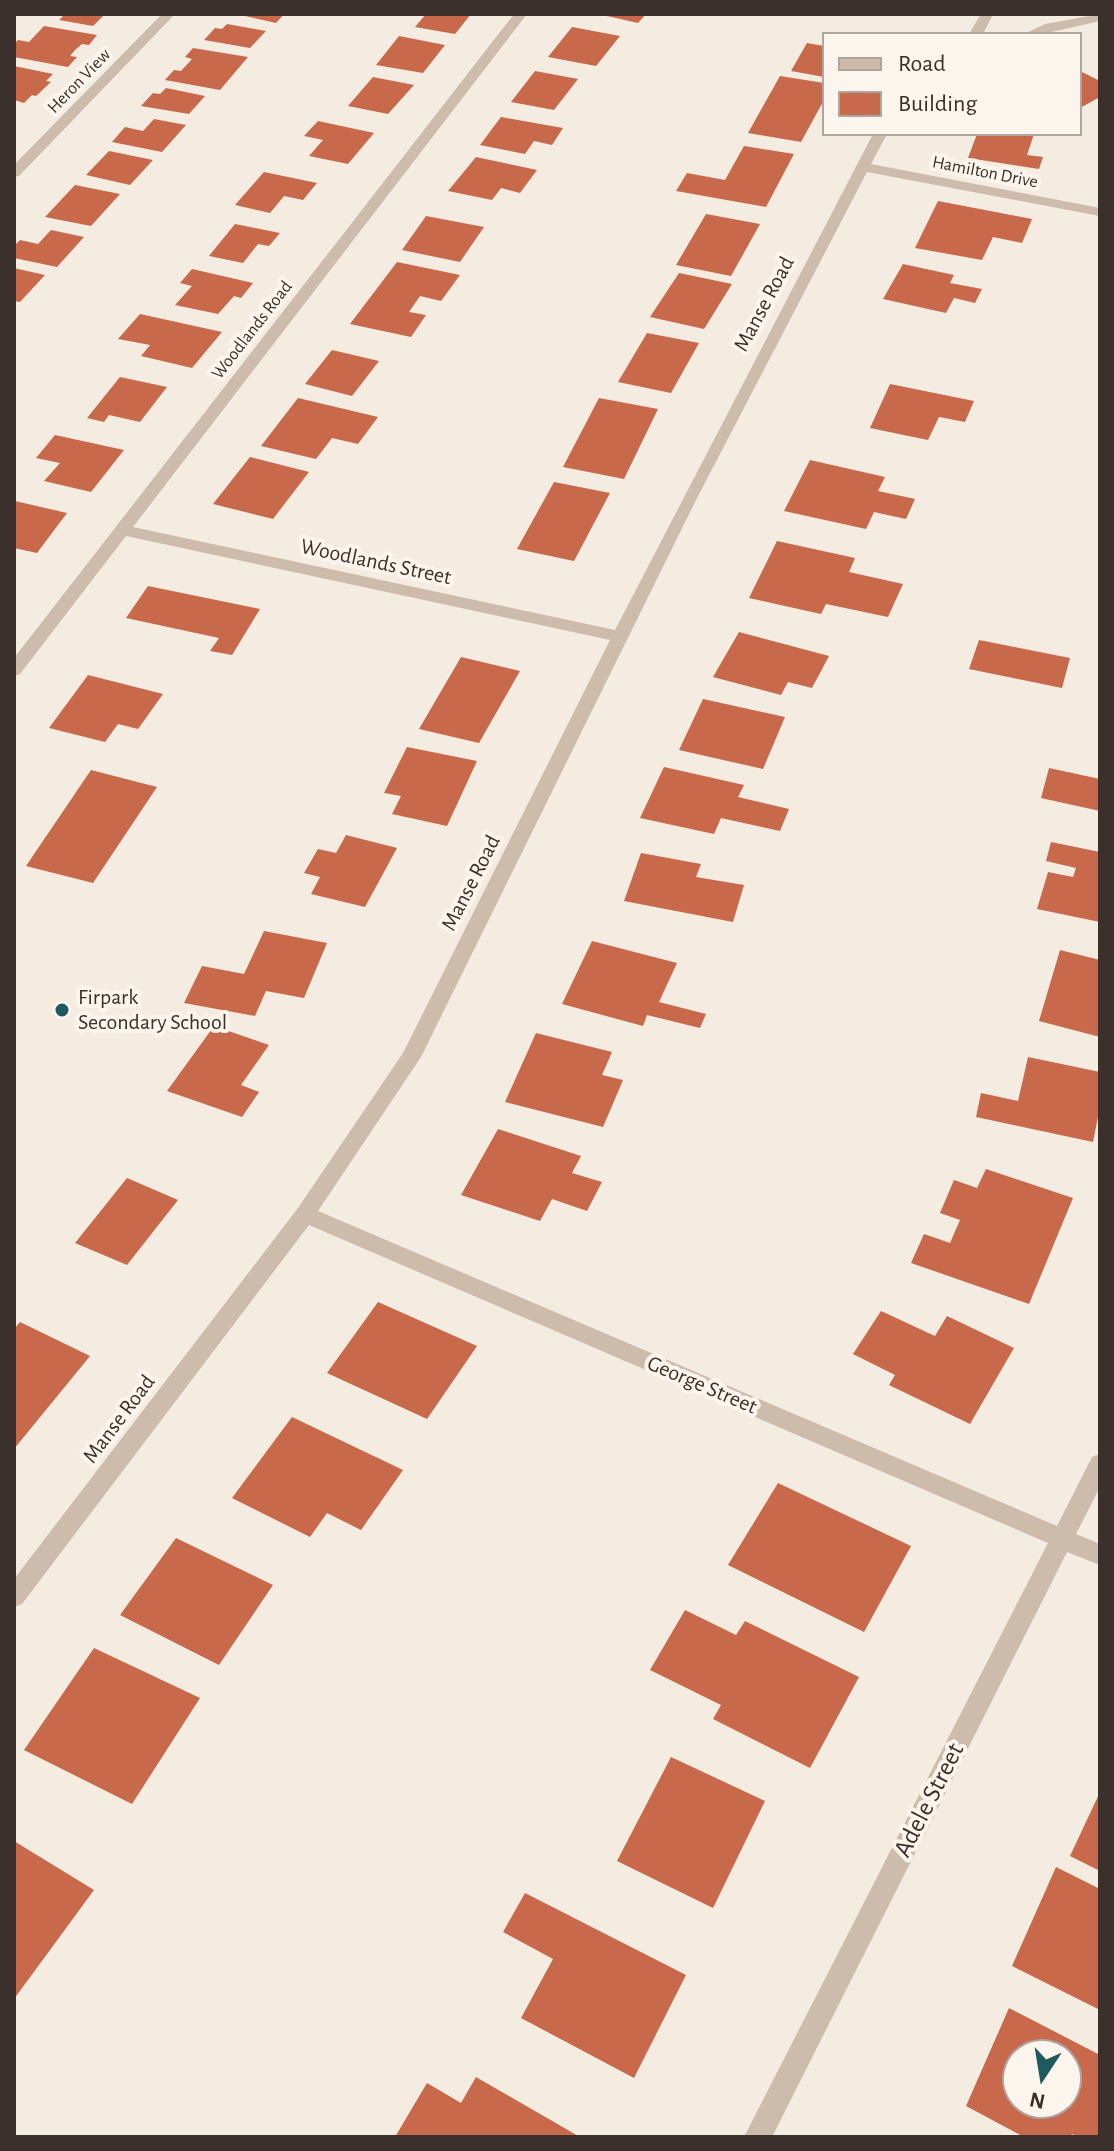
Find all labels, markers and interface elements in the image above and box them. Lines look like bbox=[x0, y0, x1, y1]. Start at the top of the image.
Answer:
legend bbox=[822, 32, 1082, 136]
street label: Heron View bbox=[43, 44, 115, 118]
text: Road bbox=[898, 52, 946, 76]
text: Building bbox=[898, 92, 977, 116]
street label: Hamilton Drive bbox=[930, 151, 1040, 193]
street label: Manse Road bbox=[728, 252, 800, 356]
street label: Woodlands Road bbox=[207, 277, 297, 383]
street label: Woodlands Street bbox=[298, 533, 454, 591]
street label: Manse Road bbox=[436, 831, 506, 935]
place label: Firpark Secondary School bbox=[78, 984, 227, 1036]
marker: Firpark Secondary School bbox=[53, 1001, 71, 1019]
street label: George Street bbox=[643, 1350, 761, 1420]
street label: Manse Road bbox=[77, 1369, 161, 1469]
street label: Adele Street bbox=[887, 1738, 971, 1862]
north arrow bbox=[1002, 2039, 1082, 2119]
text: N bbox=[1028, 2088, 1047, 2113]

